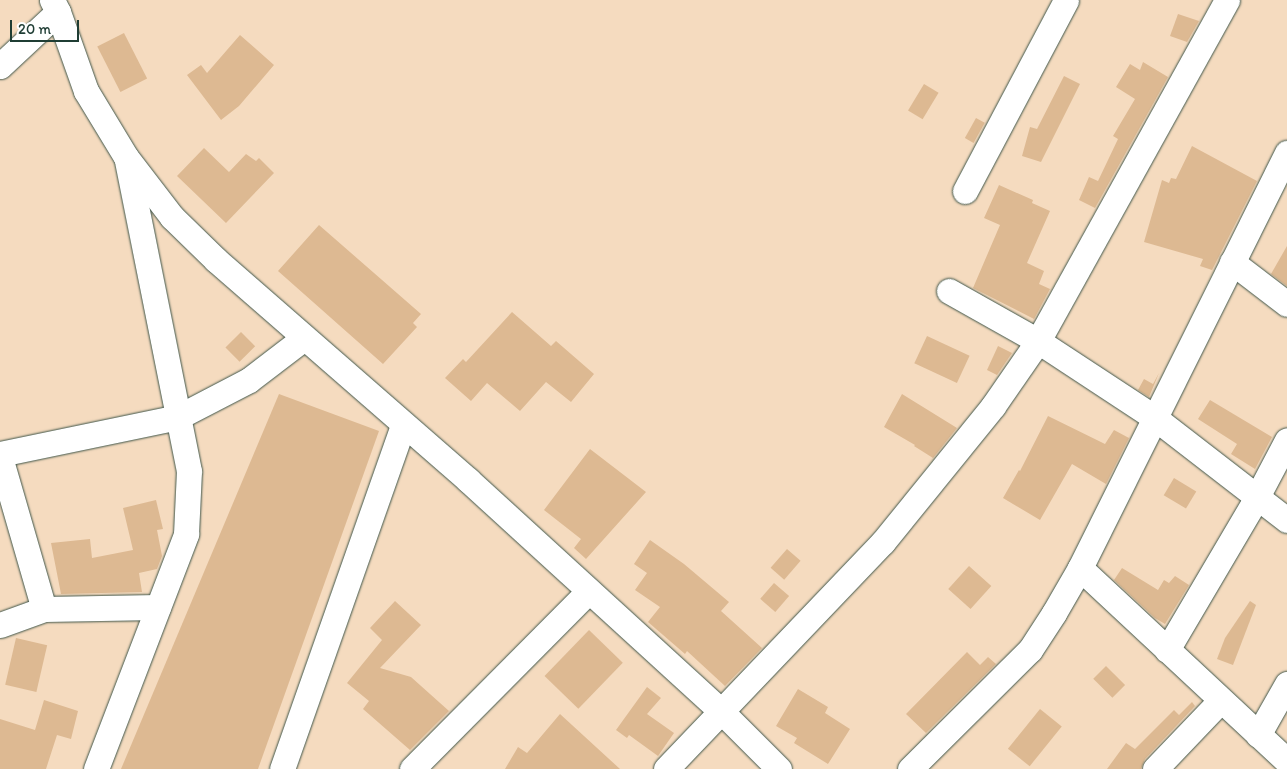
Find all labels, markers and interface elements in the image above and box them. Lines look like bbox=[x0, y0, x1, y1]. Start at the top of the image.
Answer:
scale bar bbox=[12, 10, 81, 42]
text: 20 m bbox=[18, 20, 51, 38]

